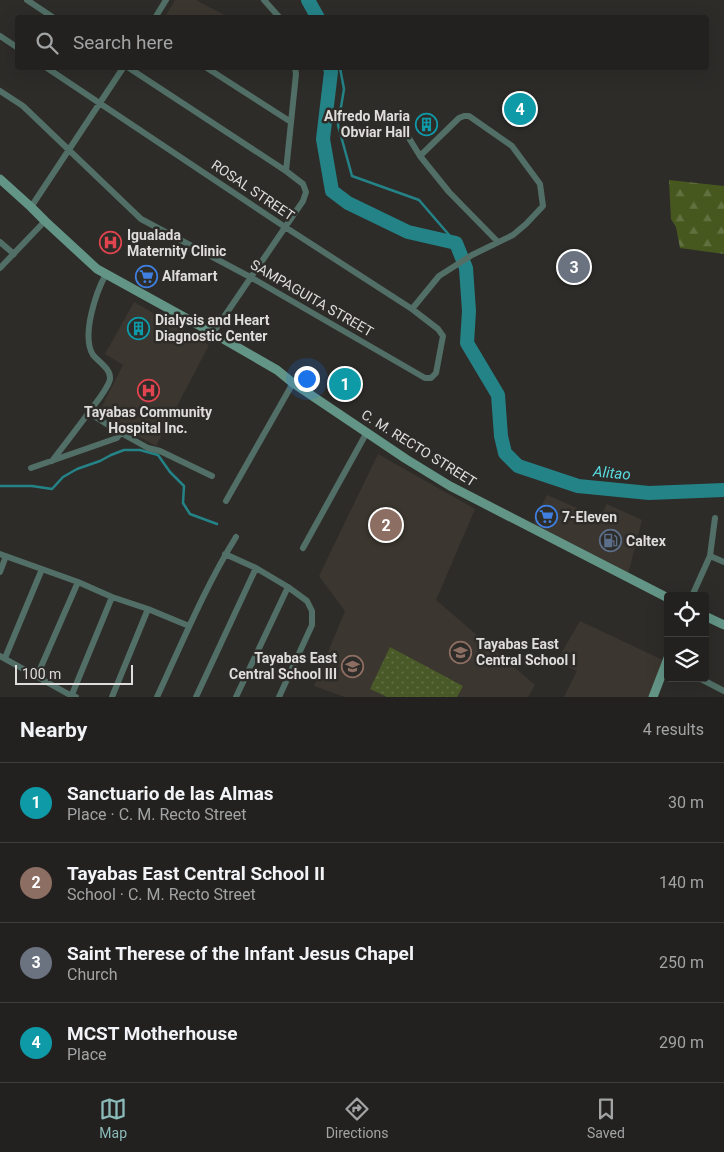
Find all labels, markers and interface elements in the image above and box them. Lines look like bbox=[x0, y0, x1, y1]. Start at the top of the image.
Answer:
search box bbox=[15, 15, 709, 70]
icon: search bbox=[33, 29, 61, 57]
text: Search here bbox=[73, 31, 173, 54]
pin: 4 bbox=[504, 90, 536, 128]
place label: Alfredo Maria Obviar Hall bbox=[324, 108, 410, 140]
building icon: Alfredo Maria Obviar Hall bbox=[414, 112, 438, 136]
street label: ROSAL STREET bbox=[209, 156, 298, 224]
place label: Igualada Maternity Clinic bbox=[127, 227, 226, 259]
hospital icon: Igualada Maternity Clinic bbox=[99, 231, 123, 255]
pin: 3 bbox=[558, 248, 590, 286]
street label: SAMPAGUITA STREET bbox=[248, 256, 377, 340]
supermarket icon: Alfamart bbox=[134, 264, 158, 288]
place label: Alfamart bbox=[162, 268, 218, 284]
place label: Dialysis and Heart Diagnostic Center bbox=[155, 312, 270, 344]
building icon: Dialysis and Heart Diagnostic Center bbox=[127, 316, 151, 340]
pin: 1 bbox=[329, 365, 361, 403]
your location bbox=[294, 366, 320, 392]
hospital icon: Tayabas Community Hospital Inc. bbox=[136, 378, 160, 402]
place label: Tayabas Community Hospital Inc. bbox=[84, 404, 213, 436]
street label: C. M. RECTO STREET bbox=[359, 406, 480, 490]
water label: Alitao bbox=[592, 462, 631, 484]
supermarket icon: 7-Eleven bbox=[534, 505, 558, 529]
pin: 2 bbox=[370, 506, 402, 544]
place label: 7-Eleven bbox=[562, 509, 617, 525]
fuel station icon: Caltex bbox=[598, 529, 622, 553]
place label: Caltex bbox=[626, 533, 667, 549]
map controls bbox=[664, 592, 709, 682]
button: locate bbox=[664, 592, 709, 637]
place label: Tayabas East Central School I bbox=[476, 636, 576, 668]
button: layers bbox=[664, 637, 709, 682]
school or university icon: Tayabas East Central School I bbox=[448, 640, 472, 664]
place label: Tayabas East Central School III bbox=[229, 650, 337, 682]
school or university icon: Tayabas East Central School III bbox=[341, 654, 365, 678]
scale bar bbox=[15, 662, 132, 685]
text: 100 m bbox=[22, 666, 61, 682]
text: Nearby bbox=[20, 718, 87, 742]
text: 4 results bbox=[643, 720, 704, 739]
text: Sanctuario de las Almas bbox=[67, 782, 274, 805]
text: 1 bbox=[31, 793, 41, 812]
text: 30 m bbox=[668, 793, 704, 812]
text: Place · C. M. Recto Street bbox=[67, 805, 247, 824]
text: Tayabas East Central School II bbox=[67, 862, 325, 885]
text: 2 bbox=[31, 873, 41, 892]
text: 140 m bbox=[659, 873, 704, 892]
text: School · C. M. Recto Street bbox=[67, 885, 256, 904]
text: Saint Therese of the Infant Jesus Chapel bbox=[67, 942, 414, 965]
text: 3 bbox=[31, 953, 41, 972]
text: 250 m bbox=[659, 953, 704, 972]
text: Church bbox=[67, 965, 118, 984]
text: MCST Motherhouse bbox=[67, 1022, 237, 1045]
text: 4 bbox=[31, 1033, 41, 1052]
text: 290 m bbox=[659, 1033, 704, 1052]
text: Place bbox=[67, 1045, 107, 1064]
tab: Map bbox=[99, 1095, 127, 1141]
tab: Directions bbox=[326, 1095, 389, 1141]
tab: Saved bbox=[587, 1095, 625, 1141]

